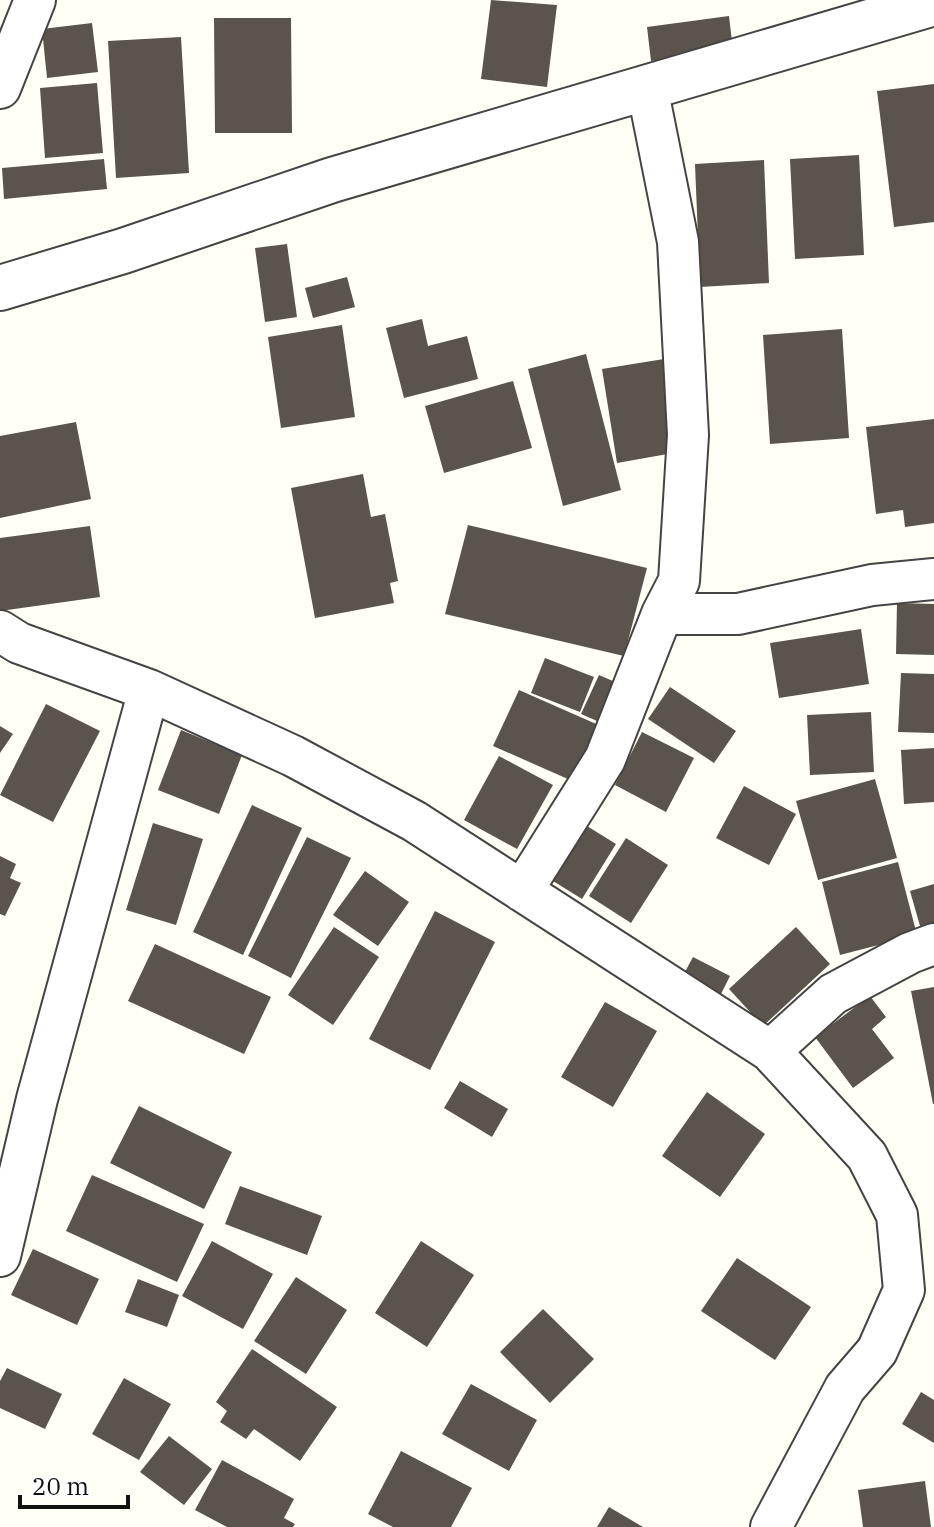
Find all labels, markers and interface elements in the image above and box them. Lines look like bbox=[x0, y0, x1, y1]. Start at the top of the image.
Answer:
scale bar bbox=[20, 1459, 128, 1509]
text: 20 m bbox=[32, 1470, 89, 1502]

